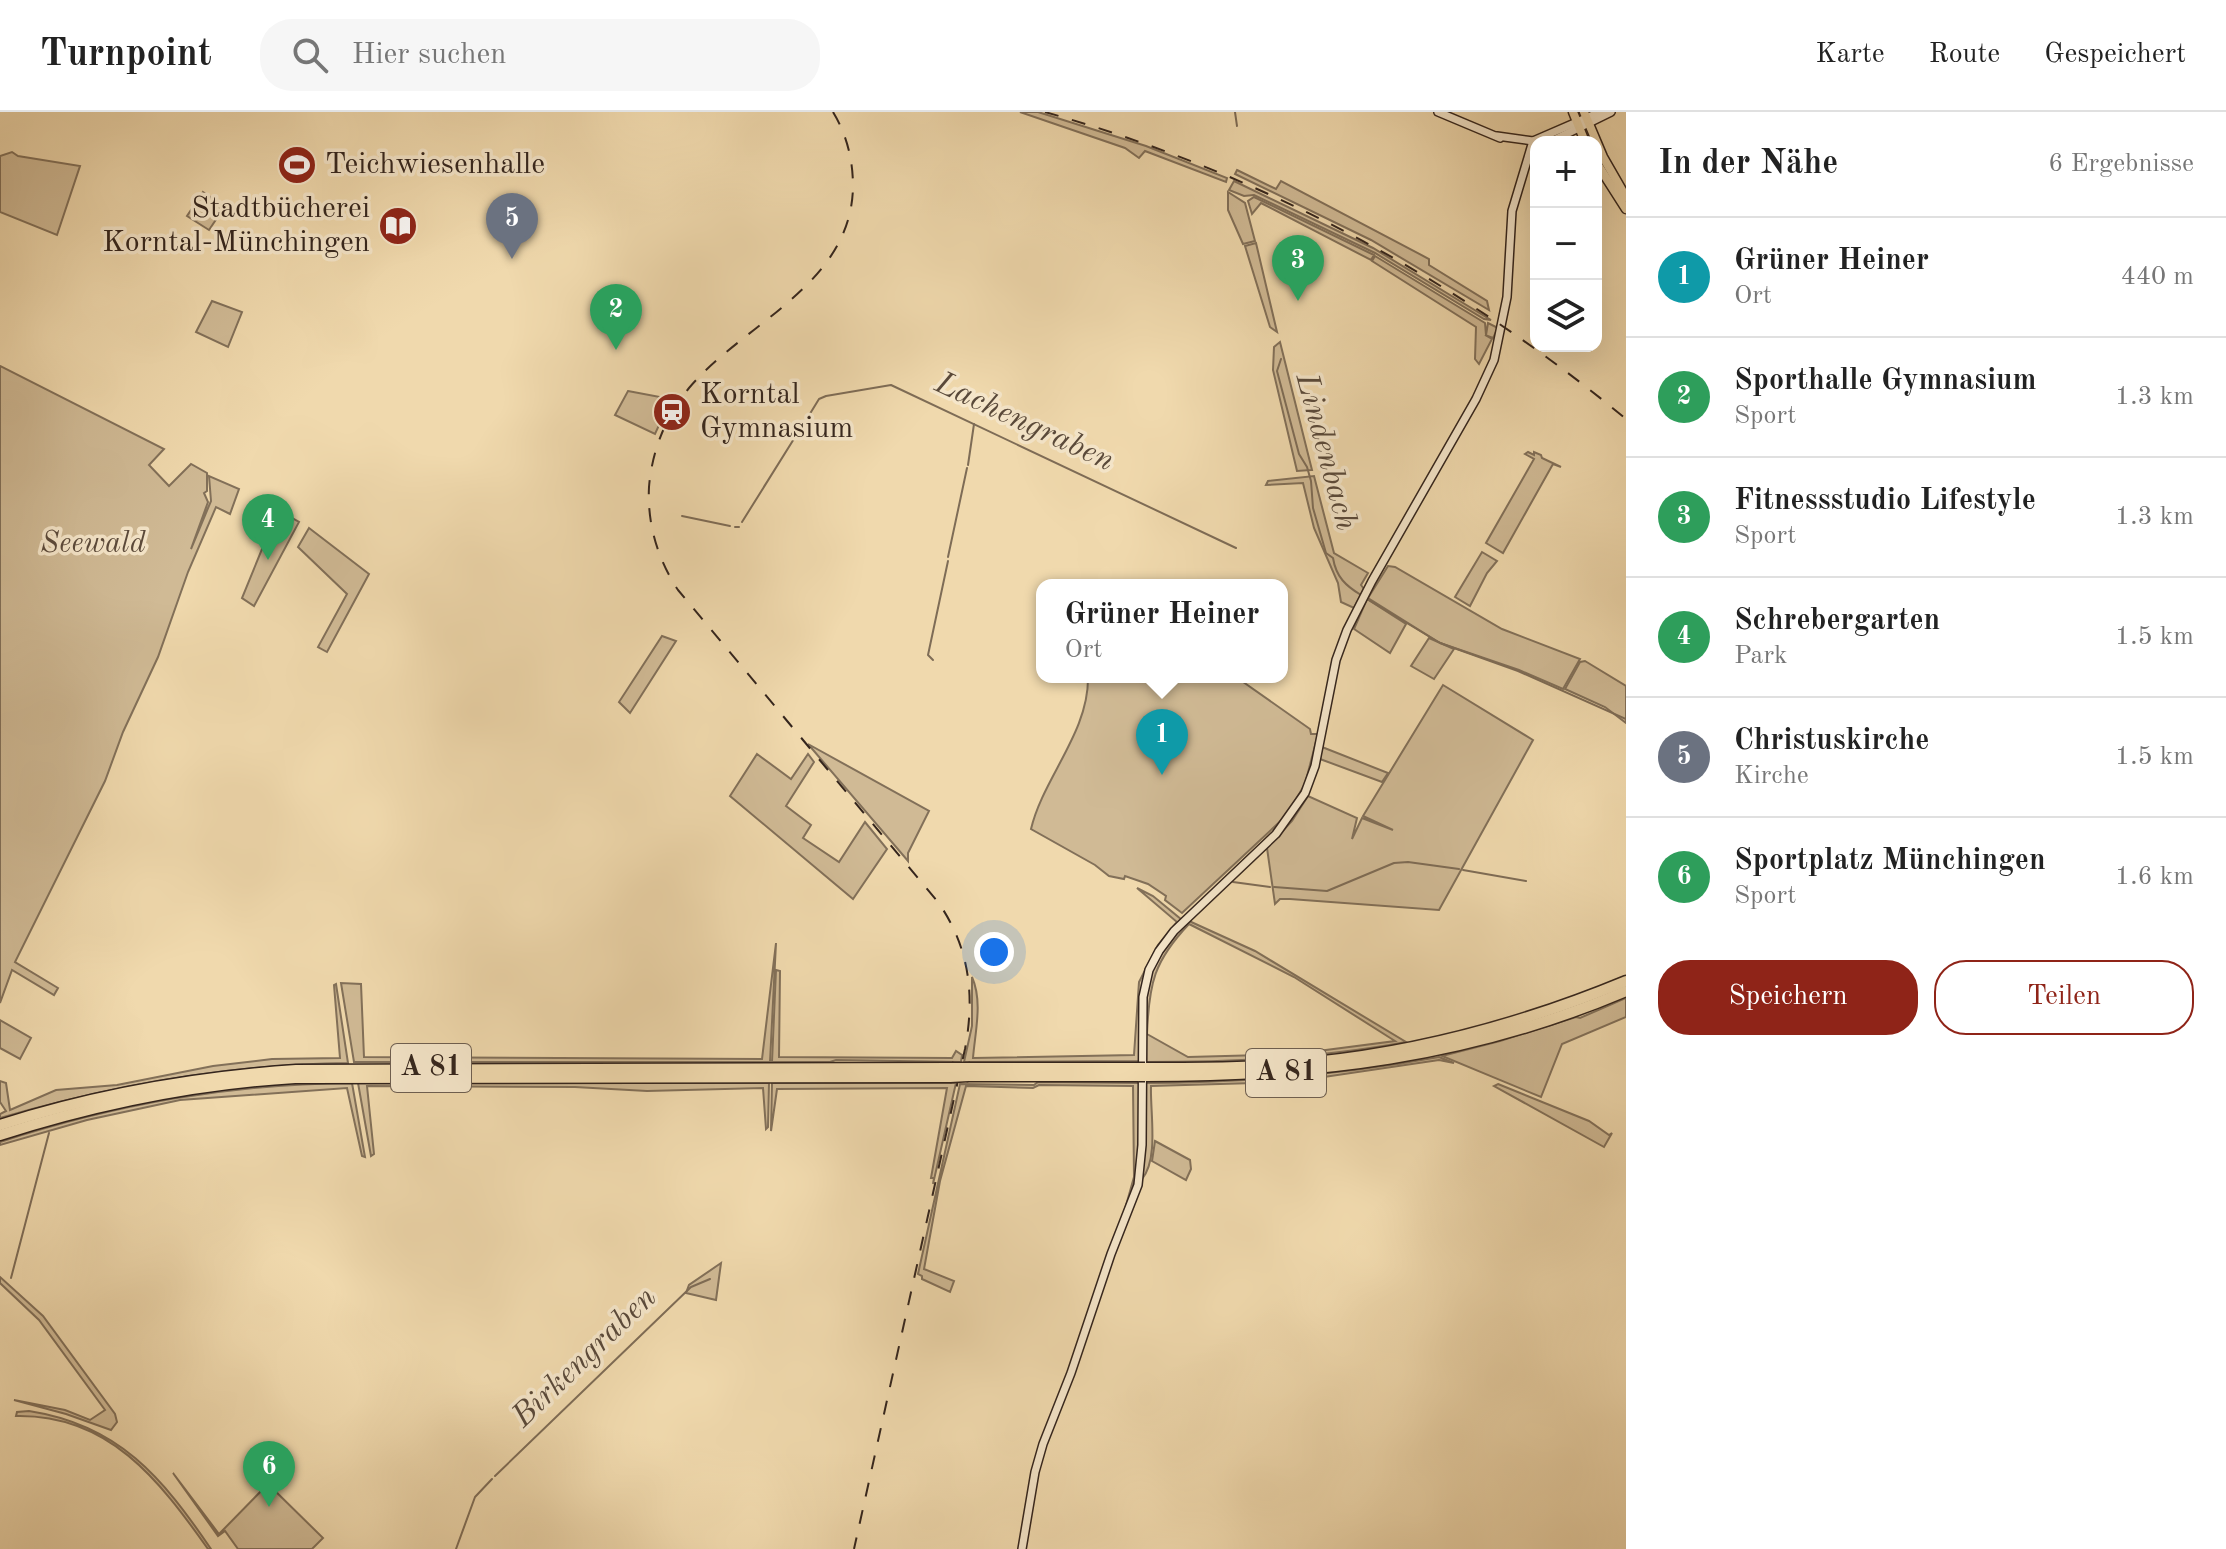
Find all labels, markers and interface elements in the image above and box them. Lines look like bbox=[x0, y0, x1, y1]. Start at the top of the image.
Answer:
search box bbox=[260, 19, 820, 91]
icon: search bbox=[288, 33, 332, 77]
text: Turnpoint bbox=[40, 36, 212, 74]
text: Hier suchen bbox=[352, 40, 506, 70]
text: Karte bbox=[1816, 41, 1885, 69]
text: Route bbox=[1929, 41, 2000, 69]
text: Gespeichert bbox=[2044, 41, 2186, 69]
map controls bbox=[1530, 136, 1602, 352]
button: + bbox=[1530, 136, 1602, 208]
sports icon: Teichwiesenhalle bbox=[276, 144, 318, 186]
text: In der Nähe bbox=[1658, 147, 1838, 181]
place label: Teichwiesenhalle bbox=[325, 150, 545, 180]
text: 6 Ergebnisse bbox=[2048, 151, 2194, 177]
pin: 5 bbox=[486, 193, 538, 259]
place label: Stadtbücherei Korntal-Münchingen bbox=[102, 194, 370, 258]
library icon: Stadtbücherei Korntal-Münchingen bbox=[377, 205, 419, 247]
button: − bbox=[1530, 208, 1602, 280]
pin: 3 bbox=[1272, 235, 1324, 301]
text: Grüner Heiner bbox=[1734, 246, 1929, 276]
text: 1 bbox=[1676, 264, 1692, 290]
text: 440 m bbox=[2121, 264, 2194, 290]
button: layers bbox=[1530, 280, 1602, 352]
text: Ort bbox=[1734, 283, 1772, 309]
pin: 2 bbox=[590, 284, 642, 350]
text: Sporthalle Gymnasium bbox=[1734, 366, 2037, 396]
water label: Lachengraben bbox=[929, 367, 1118, 478]
water label: Lindenbach bbox=[1288, 369, 1361, 534]
place label: Korntal Gymnasium bbox=[700, 380, 853, 444]
text: 2 bbox=[1676, 384, 1692, 410]
text: 1.3 km bbox=[2115, 384, 2194, 410]
station icon: Korntal Gymnasium bbox=[651, 391, 693, 433]
text: Sport bbox=[1734, 403, 1796, 429]
text: Fitnessstudio Lifestyle bbox=[1734, 486, 2036, 516]
pin: 4 bbox=[242, 494, 294, 560]
text: 3 bbox=[1676, 504, 1692, 530]
text: 1.3 km bbox=[2115, 504, 2194, 530]
text: Sport bbox=[1734, 523, 1796, 549]
park label: Seewald bbox=[40, 529, 147, 559]
popup bbox=[1036, 579, 1288, 683]
text: Grüner Heiner bbox=[1065, 600, 1260, 630]
text: Schrebergarten bbox=[1734, 606, 1940, 636]
text: 4 bbox=[1676, 624, 1692, 650]
text: 1.5 km bbox=[2115, 624, 2194, 650]
text: Ort bbox=[1065, 637, 1102, 663]
text: Park bbox=[1734, 643, 1788, 669]
pin: 1 bbox=[1136, 709, 1188, 775]
text: Christuskirche bbox=[1734, 726, 1929, 756]
text: 5 bbox=[1676, 744, 1692, 770]
text: 1.5 km bbox=[2115, 744, 2194, 770]
text: Kirche bbox=[1734, 763, 1809, 789]
text: Sportplatz Münchingen bbox=[1734, 846, 2046, 876]
text: 6 bbox=[1676, 864, 1692, 890]
text: 1.6 km bbox=[2115, 864, 2194, 890]
text: Sport bbox=[1734, 883, 1796, 909]
your location bbox=[974, 932, 1014, 972]
button: Speichern bbox=[1658, 960, 1918, 1035]
button: Teilen bbox=[1934, 960, 2194, 1035]
road number: A 81 bbox=[391, 1044, 471, 1092]
road number: A 81 bbox=[1246, 1049, 1326, 1097]
water label: Birkengraben bbox=[506, 1282, 663, 1435]
pin: 6 bbox=[243, 1441, 295, 1507]

